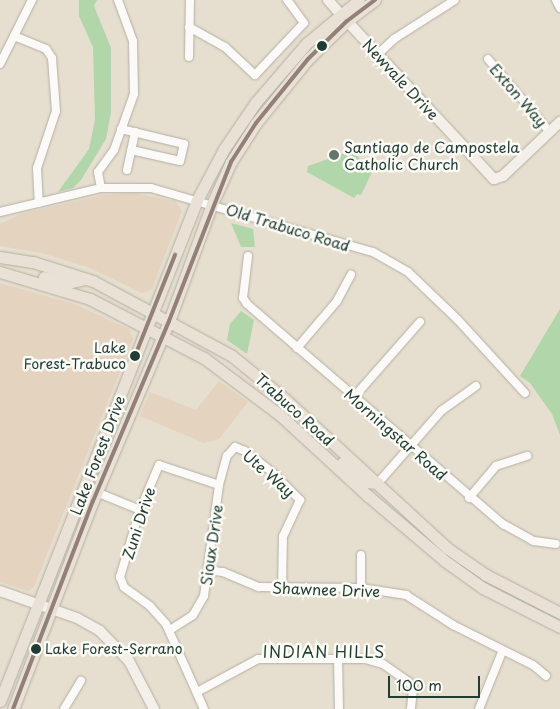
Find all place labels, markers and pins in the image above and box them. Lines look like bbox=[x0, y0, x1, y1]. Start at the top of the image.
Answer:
unlabelled marker bbox=[317, 41, 327, 51]
place label: Santiago de Campostela Catholic Church bbox=[344, 137, 520, 172]
marker: Santiago de Campostela Catholic Church bbox=[328, 149, 340, 161]
place label: Lake Forest-Trabuco bbox=[24, 340, 126, 372]
marker: Lake Forest-Trabuco bbox=[130, 351, 140, 361]
place label: Lake Forest-Serrano bbox=[45, 641, 183, 657]
marker: Lake Forest-Serrano bbox=[31, 644, 41, 654]

